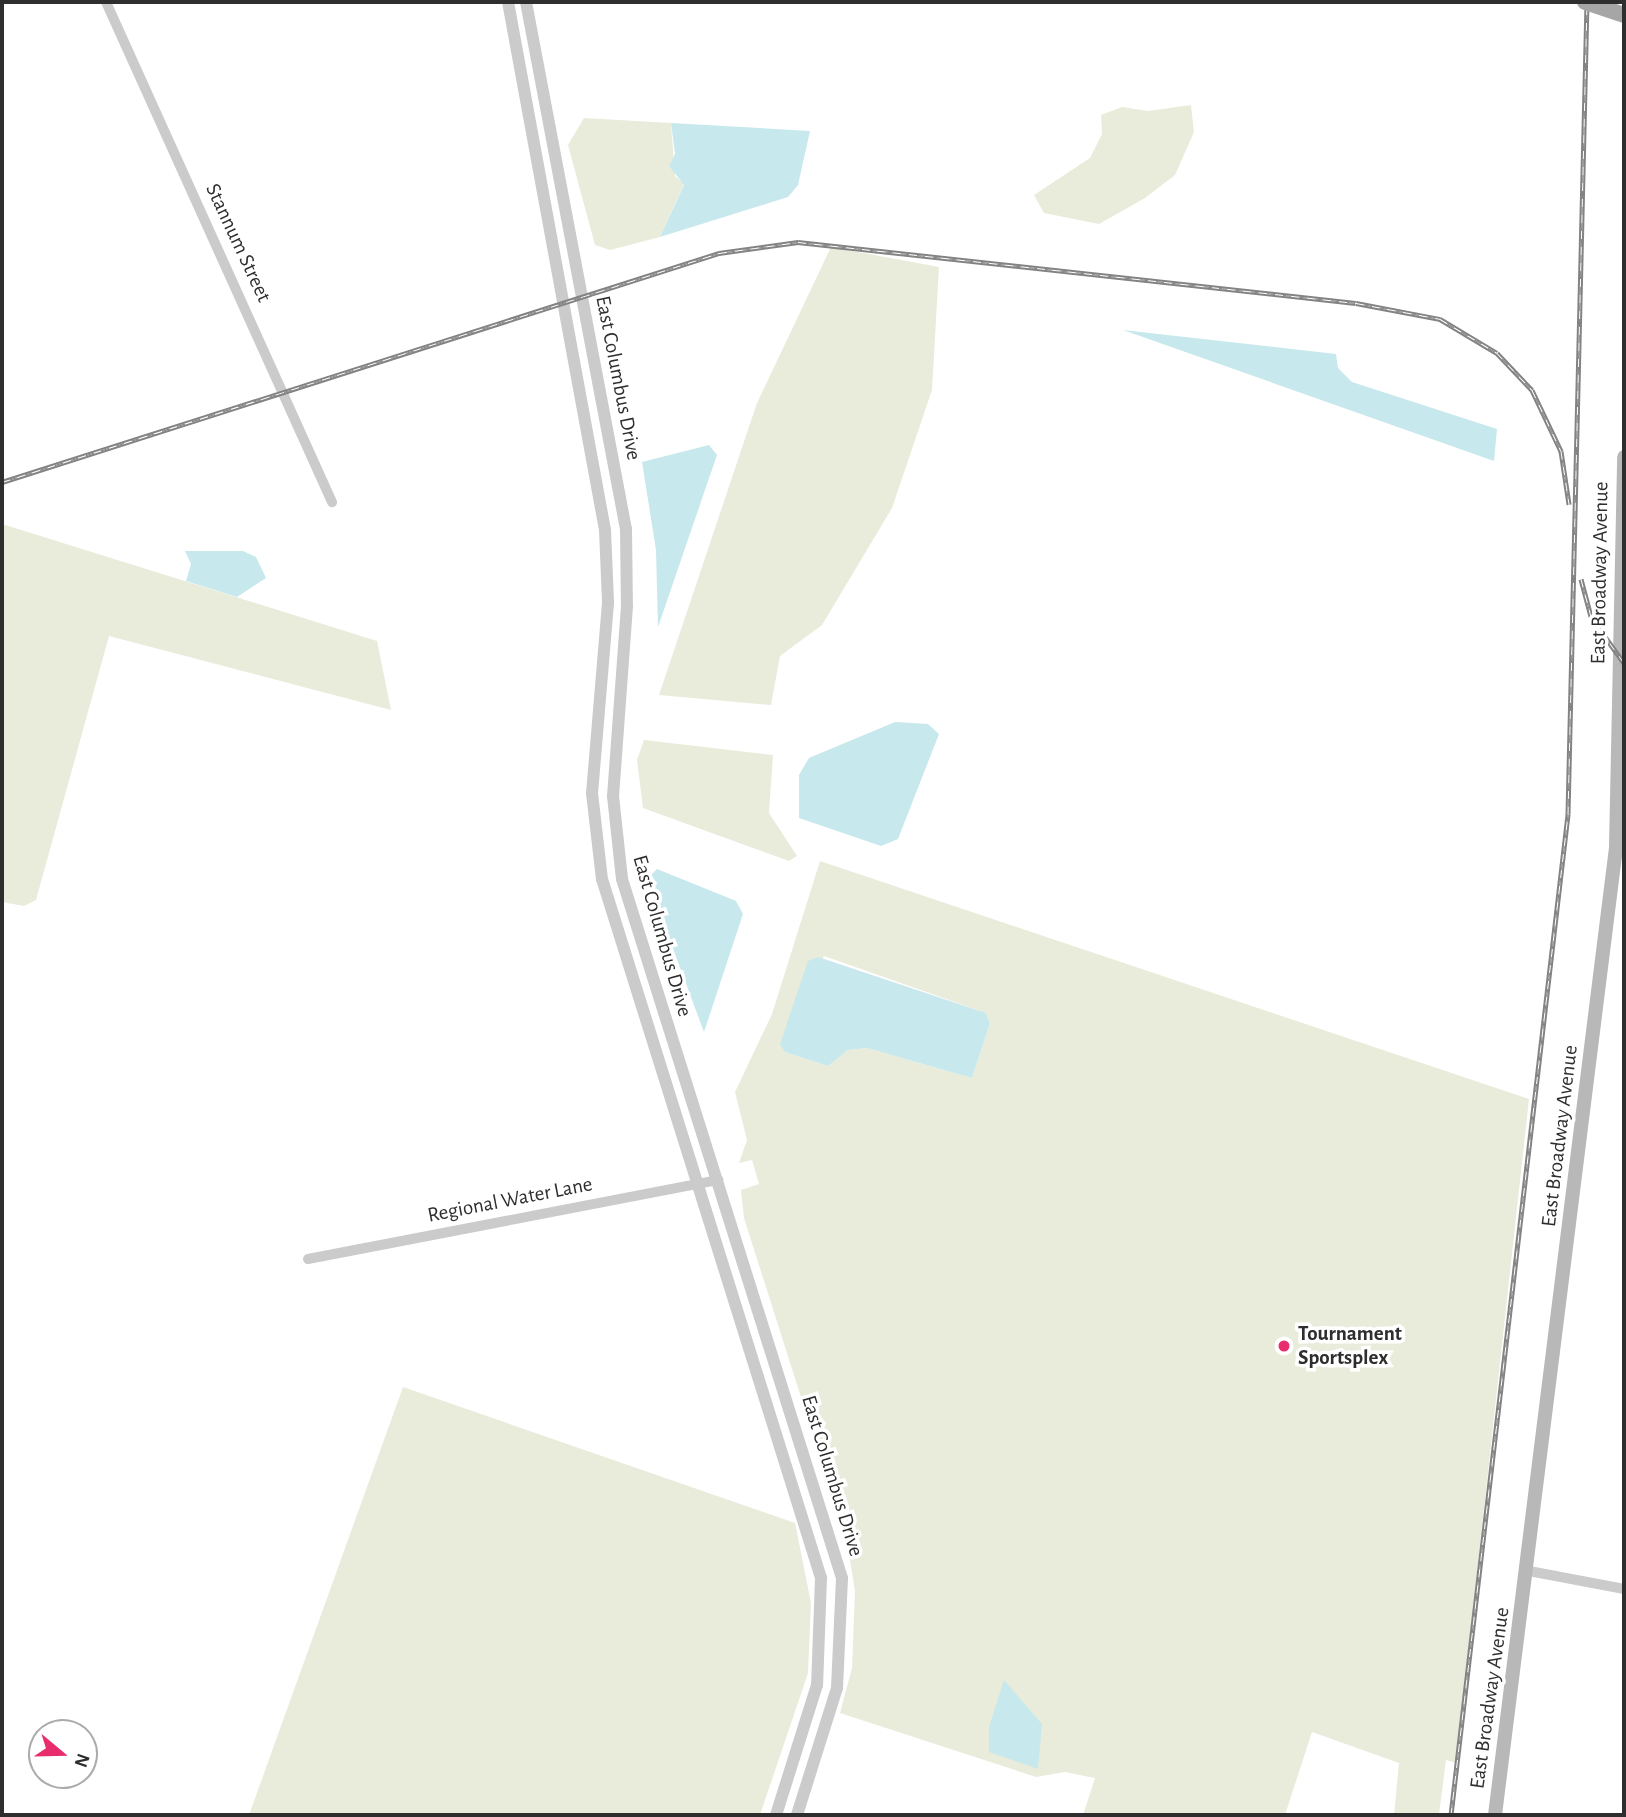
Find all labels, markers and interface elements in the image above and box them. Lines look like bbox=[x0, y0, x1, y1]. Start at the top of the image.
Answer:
street label: Stannum Street bbox=[200, 180, 276, 306]
street label: East Columbus Drive bbox=[590, 294, 646, 462]
street label: East Broadway Avenue bbox=[1586, 481, 1614, 665]
street label: East Columbus Drive bbox=[627, 852, 697, 1020]
street label: East Broadway Avenue bbox=[1536, 1044, 1584, 1228]
street label: Regional Water Lane bbox=[425, 1172, 595, 1228]
place label: Tournament Sportsplex bbox=[1298, 1321, 1402, 1371]
marker: Tournament Sportsplex bbox=[1276, 1338, 1292, 1354]
street label: East Columbus Drive bbox=[796, 1392, 868, 1560]
street label: East Broadway Avenue bbox=[1465, 1606, 1515, 1790]
north arrow bbox=[28, 1719, 98, 1789]
text: N bbox=[70, 1751, 93, 1770]

